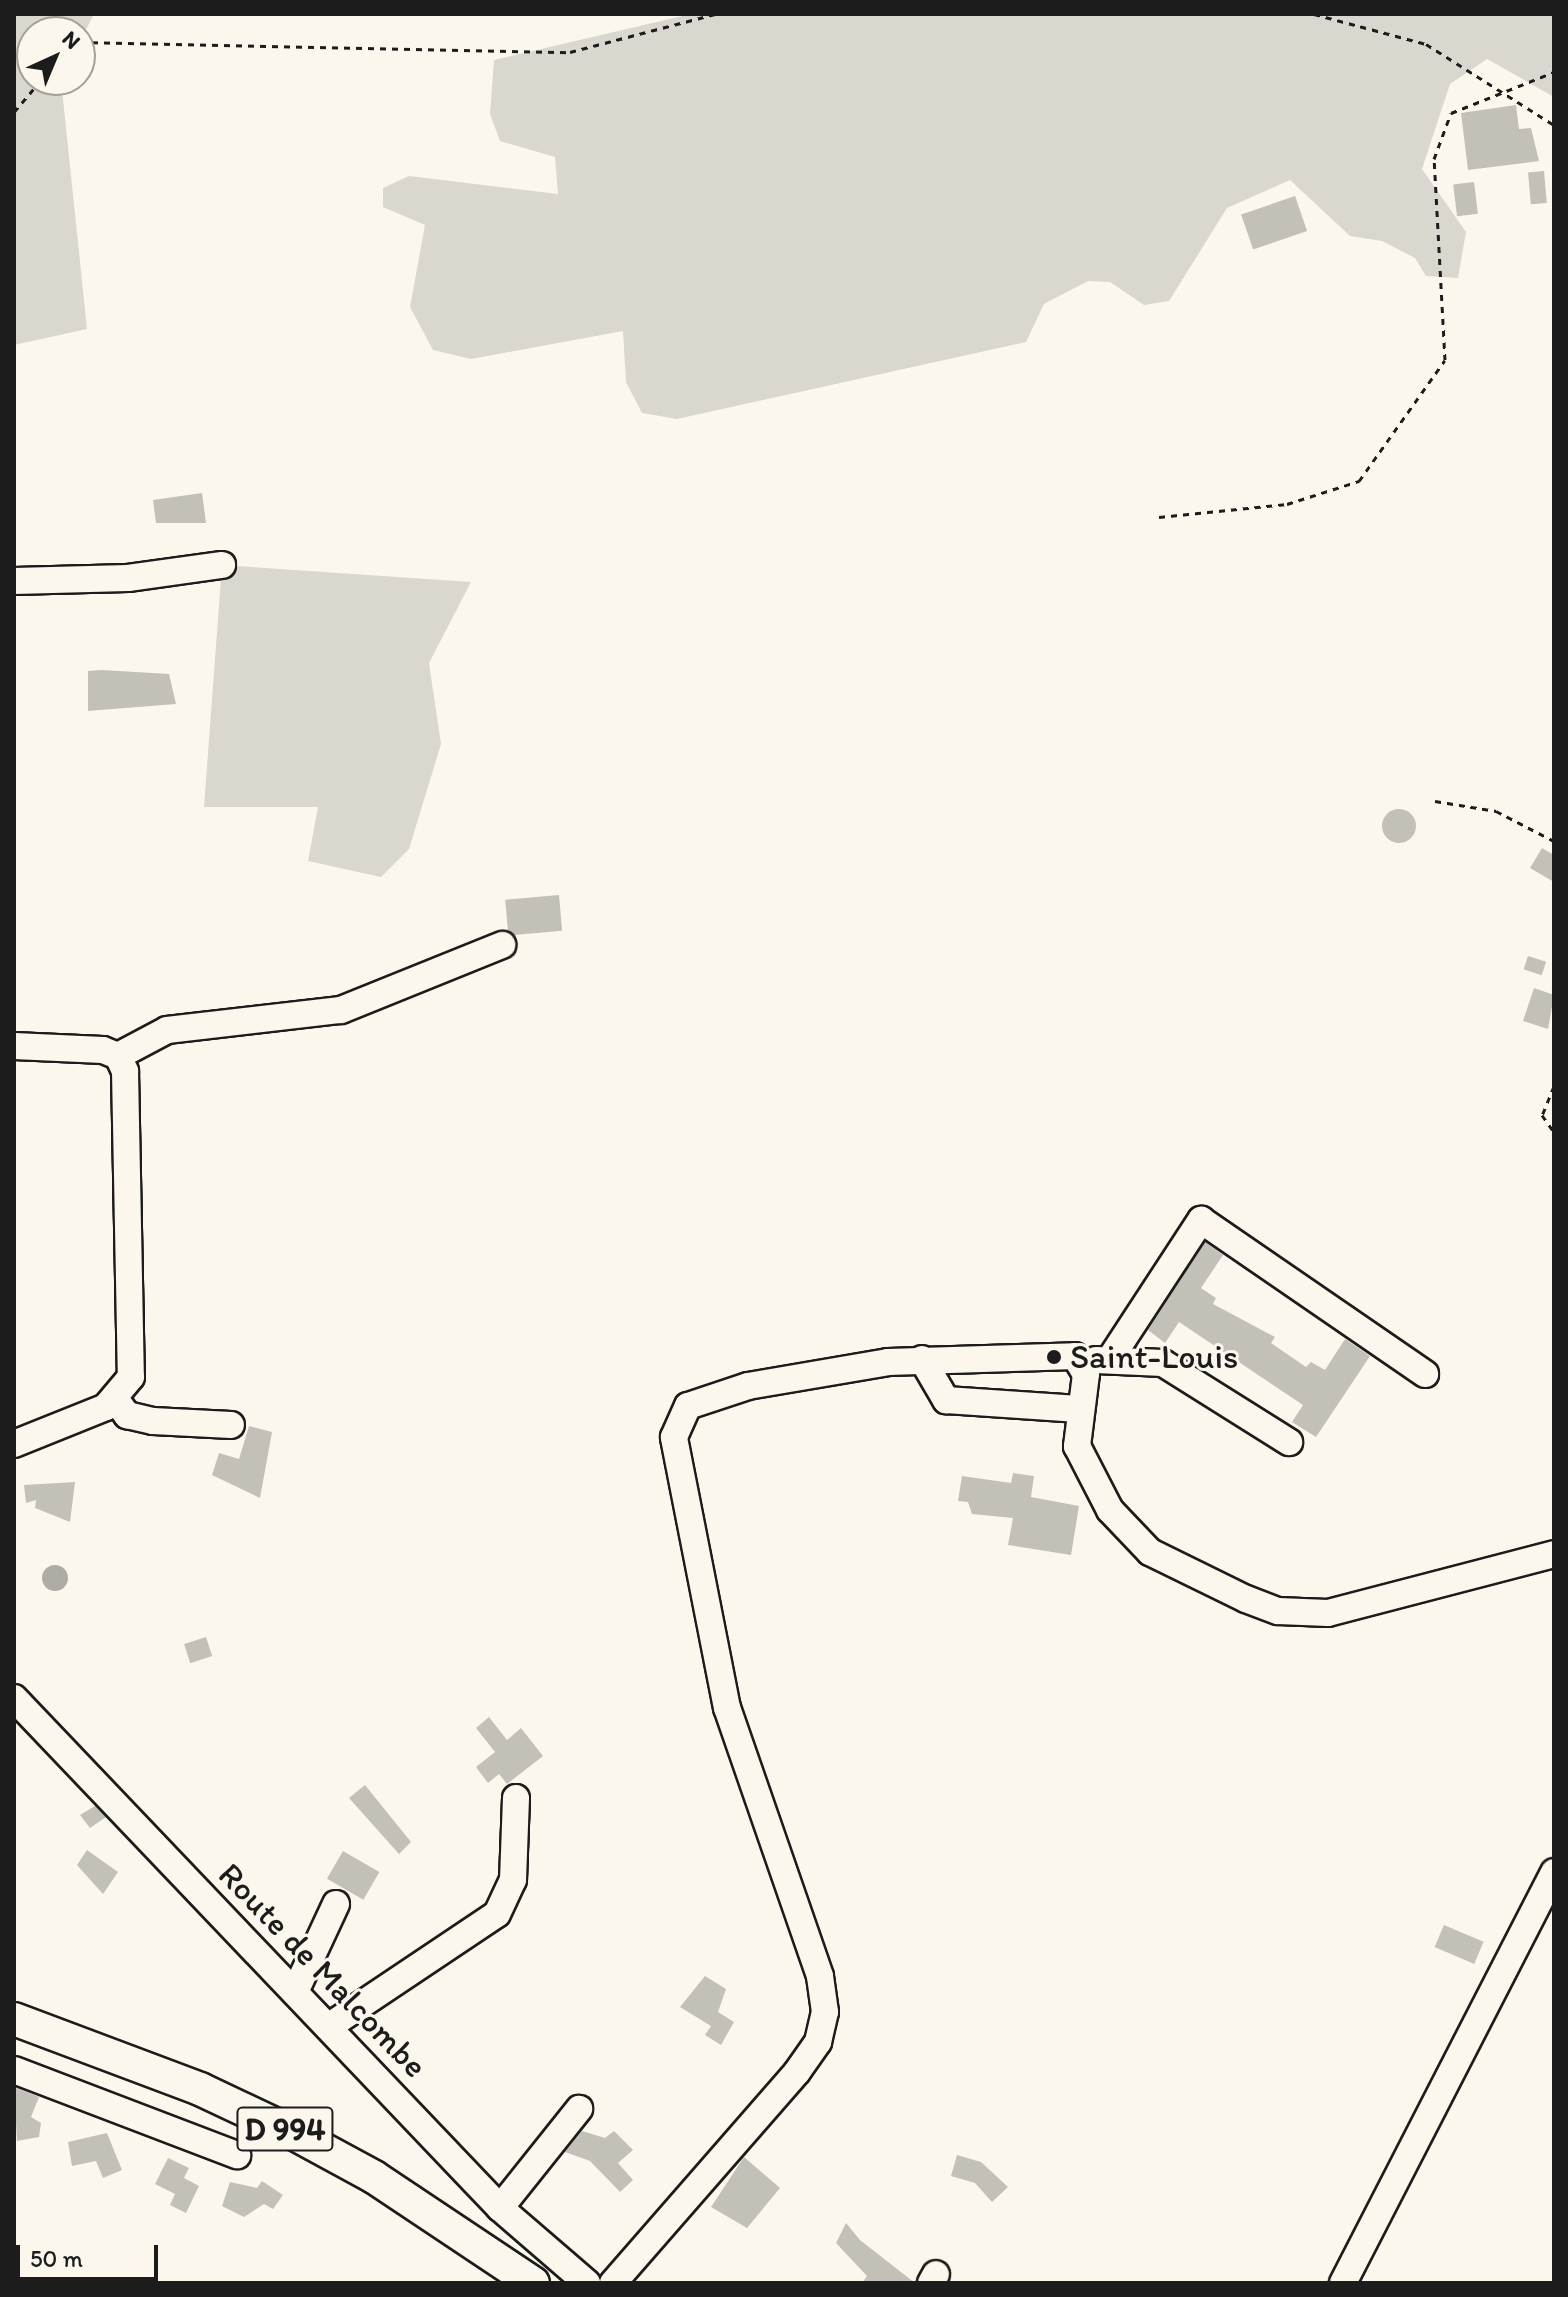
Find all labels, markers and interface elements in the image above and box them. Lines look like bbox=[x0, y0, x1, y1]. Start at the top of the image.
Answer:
north arrow bbox=[16, 16, 96, 96]
text: N bbox=[57, 25, 86, 55]
place label: Saint-Louis bbox=[1070, 1337, 1238, 1377]
marker: Saint-Louis bbox=[1045, 1348, 1063, 1366]
street label: Route de Malcombe bbox=[209, 1853, 437, 2087]
road number: D 994 bbox=[235, 2101, 335, 2157]
scale bar bbox=[20, 2229, 162, 2279]
text: 50 m bbox=[30, 2244, 83, 2273]

